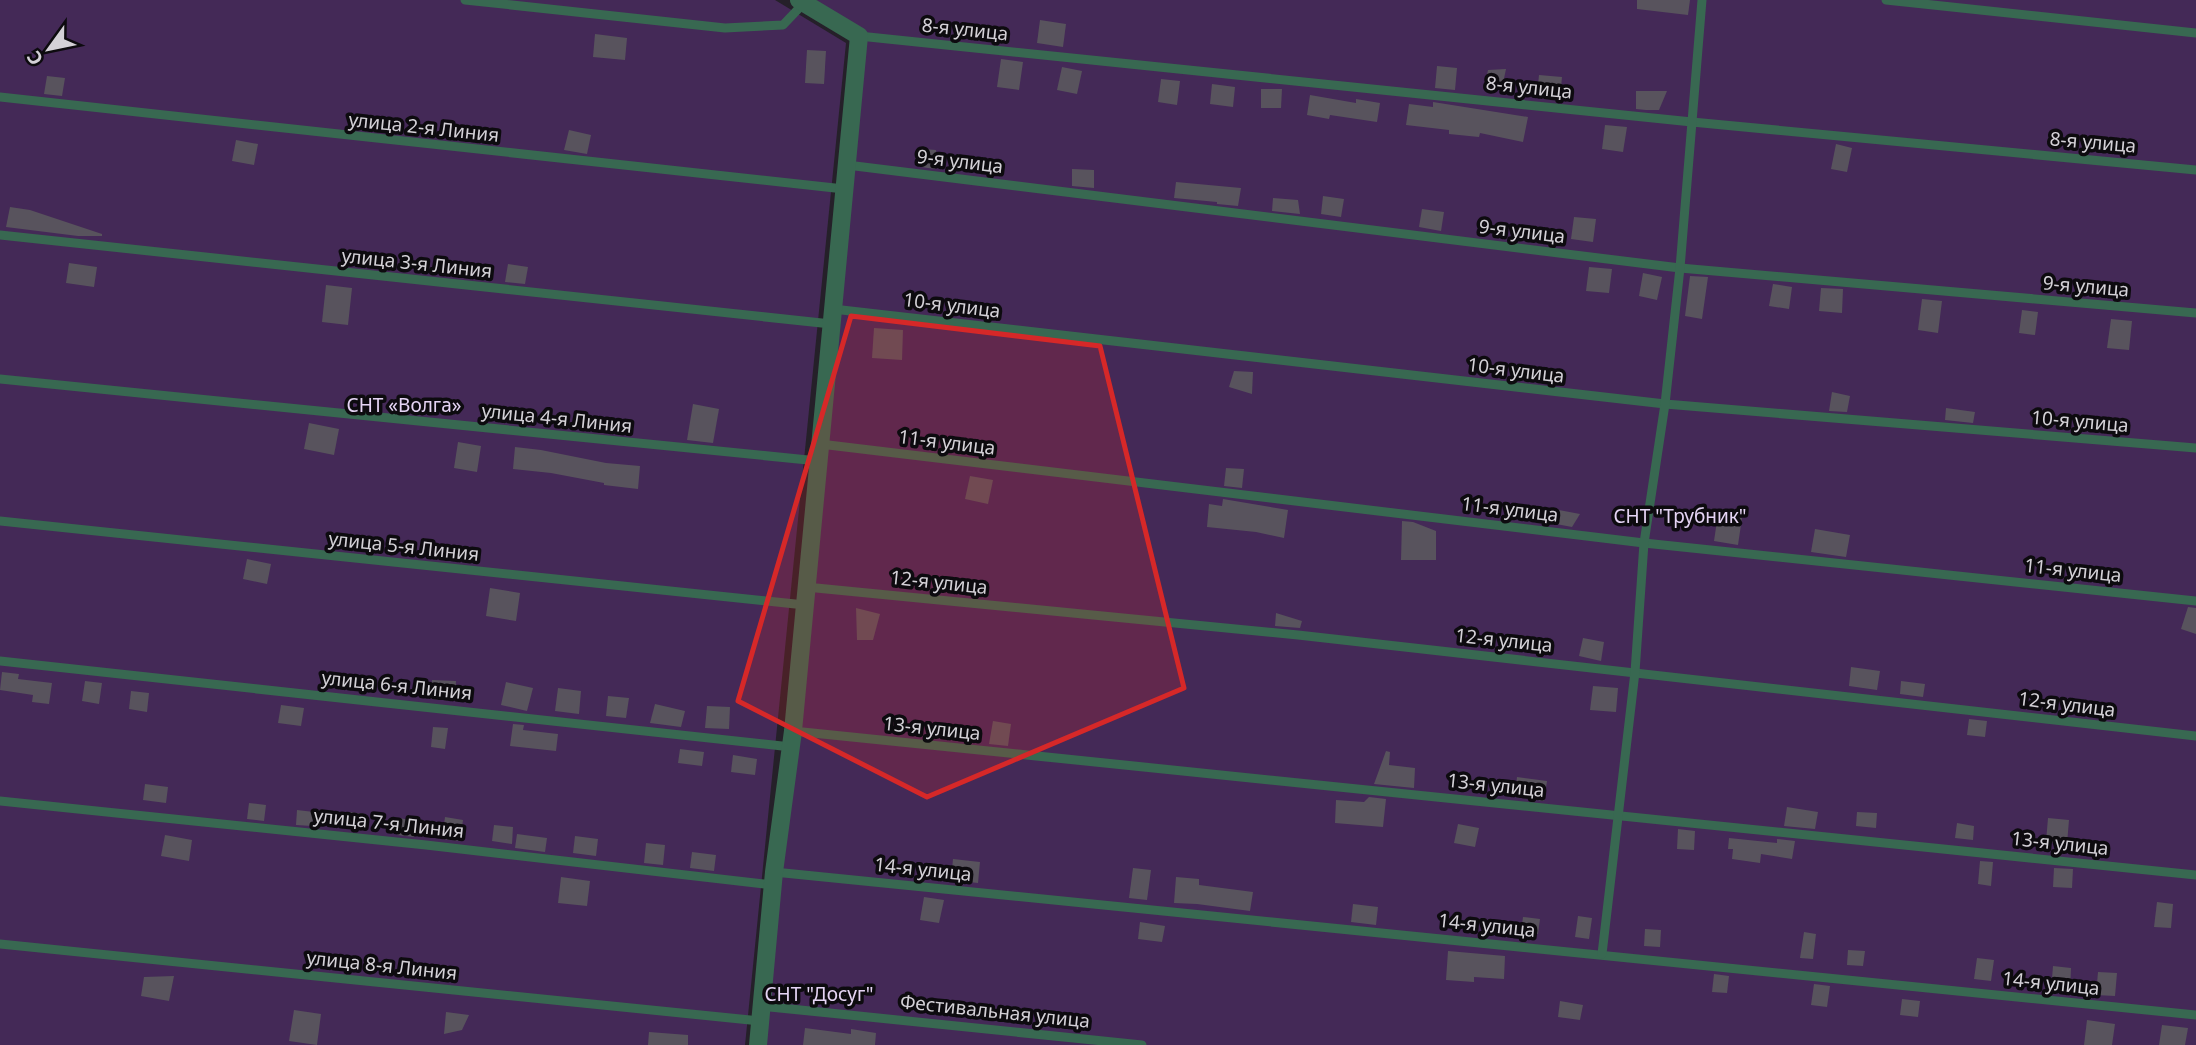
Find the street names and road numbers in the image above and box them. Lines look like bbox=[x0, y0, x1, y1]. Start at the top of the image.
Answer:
street label: 8-я улица bbox=[920, 12, 1010, 46]
street label: 8-я улица bbox=[1484, 70, 1574, 104]
street label: улица 2-я Линия bbox=[347, 106, 501, 148]
street label: 8-я улица bbox=[2049, 125, 2137, 159]
street label: 9-я улица bbox=[915, 143, 1005, 179]
street label: 9-я улица bbox=[1477, 213, 1567, 249]
street label: улица 3-я Линия bbox=[340, 242, 494, 284]
street label: 9-я улица bbox=[2042, 269, 2130, 303]
street label: 10-я улица bbox=[902, 286, 1002, 324]
street label: 10-я улица bbox=[1466, 351, 1566, 389]
street label: улица 4-я Линия bbox=[480, 397, 634, 439]
street label: 10-я улица bbox=[2030, 404, 2130, 438]
street label: 11-я улица bbox=[897, 423, 997, 461]
street label: 11-я улица bbox=[1460, 490, 1560, 528]
street label: улица 5-я Линия bbox=[327, 525, 481, 567]
street label: 11-я улица bbox=[2023, 552, 2123, 588]
street label: 12-я улица bbox=[889, 564, 989, 600]
street label: 12-я улица bbox=[1454, 622, 1554, 658]
street label: улица 6-я Линия bbox=[320, 664, 474, 706]
street label: 12-я улица bbox=[2017, 685, 2117, 723]
street label: 13-я улица bbox=[882, 710, 982, 746]
street label: 13-я улица bbox=[1446, 767, 1546, 803]
street label: улица 7-я Линия bbox=[312, 802, 466, 844]
street label: 13-я улица bbox=[2010, 825, 2110, 861]
street label: 14-я улица bbox=[873, 851, 973, 887]
street label: 14-я улица bbox=[1437, 907, 1537, 943]
street label: улица 8-я Линия bbox=[305, 944, 459, 986]
street label: 14-я улица bbox=[2001, 965, 2101, 1001]
street label: Фестивальная улица bbox=[899, 988, 1091, 1034]

